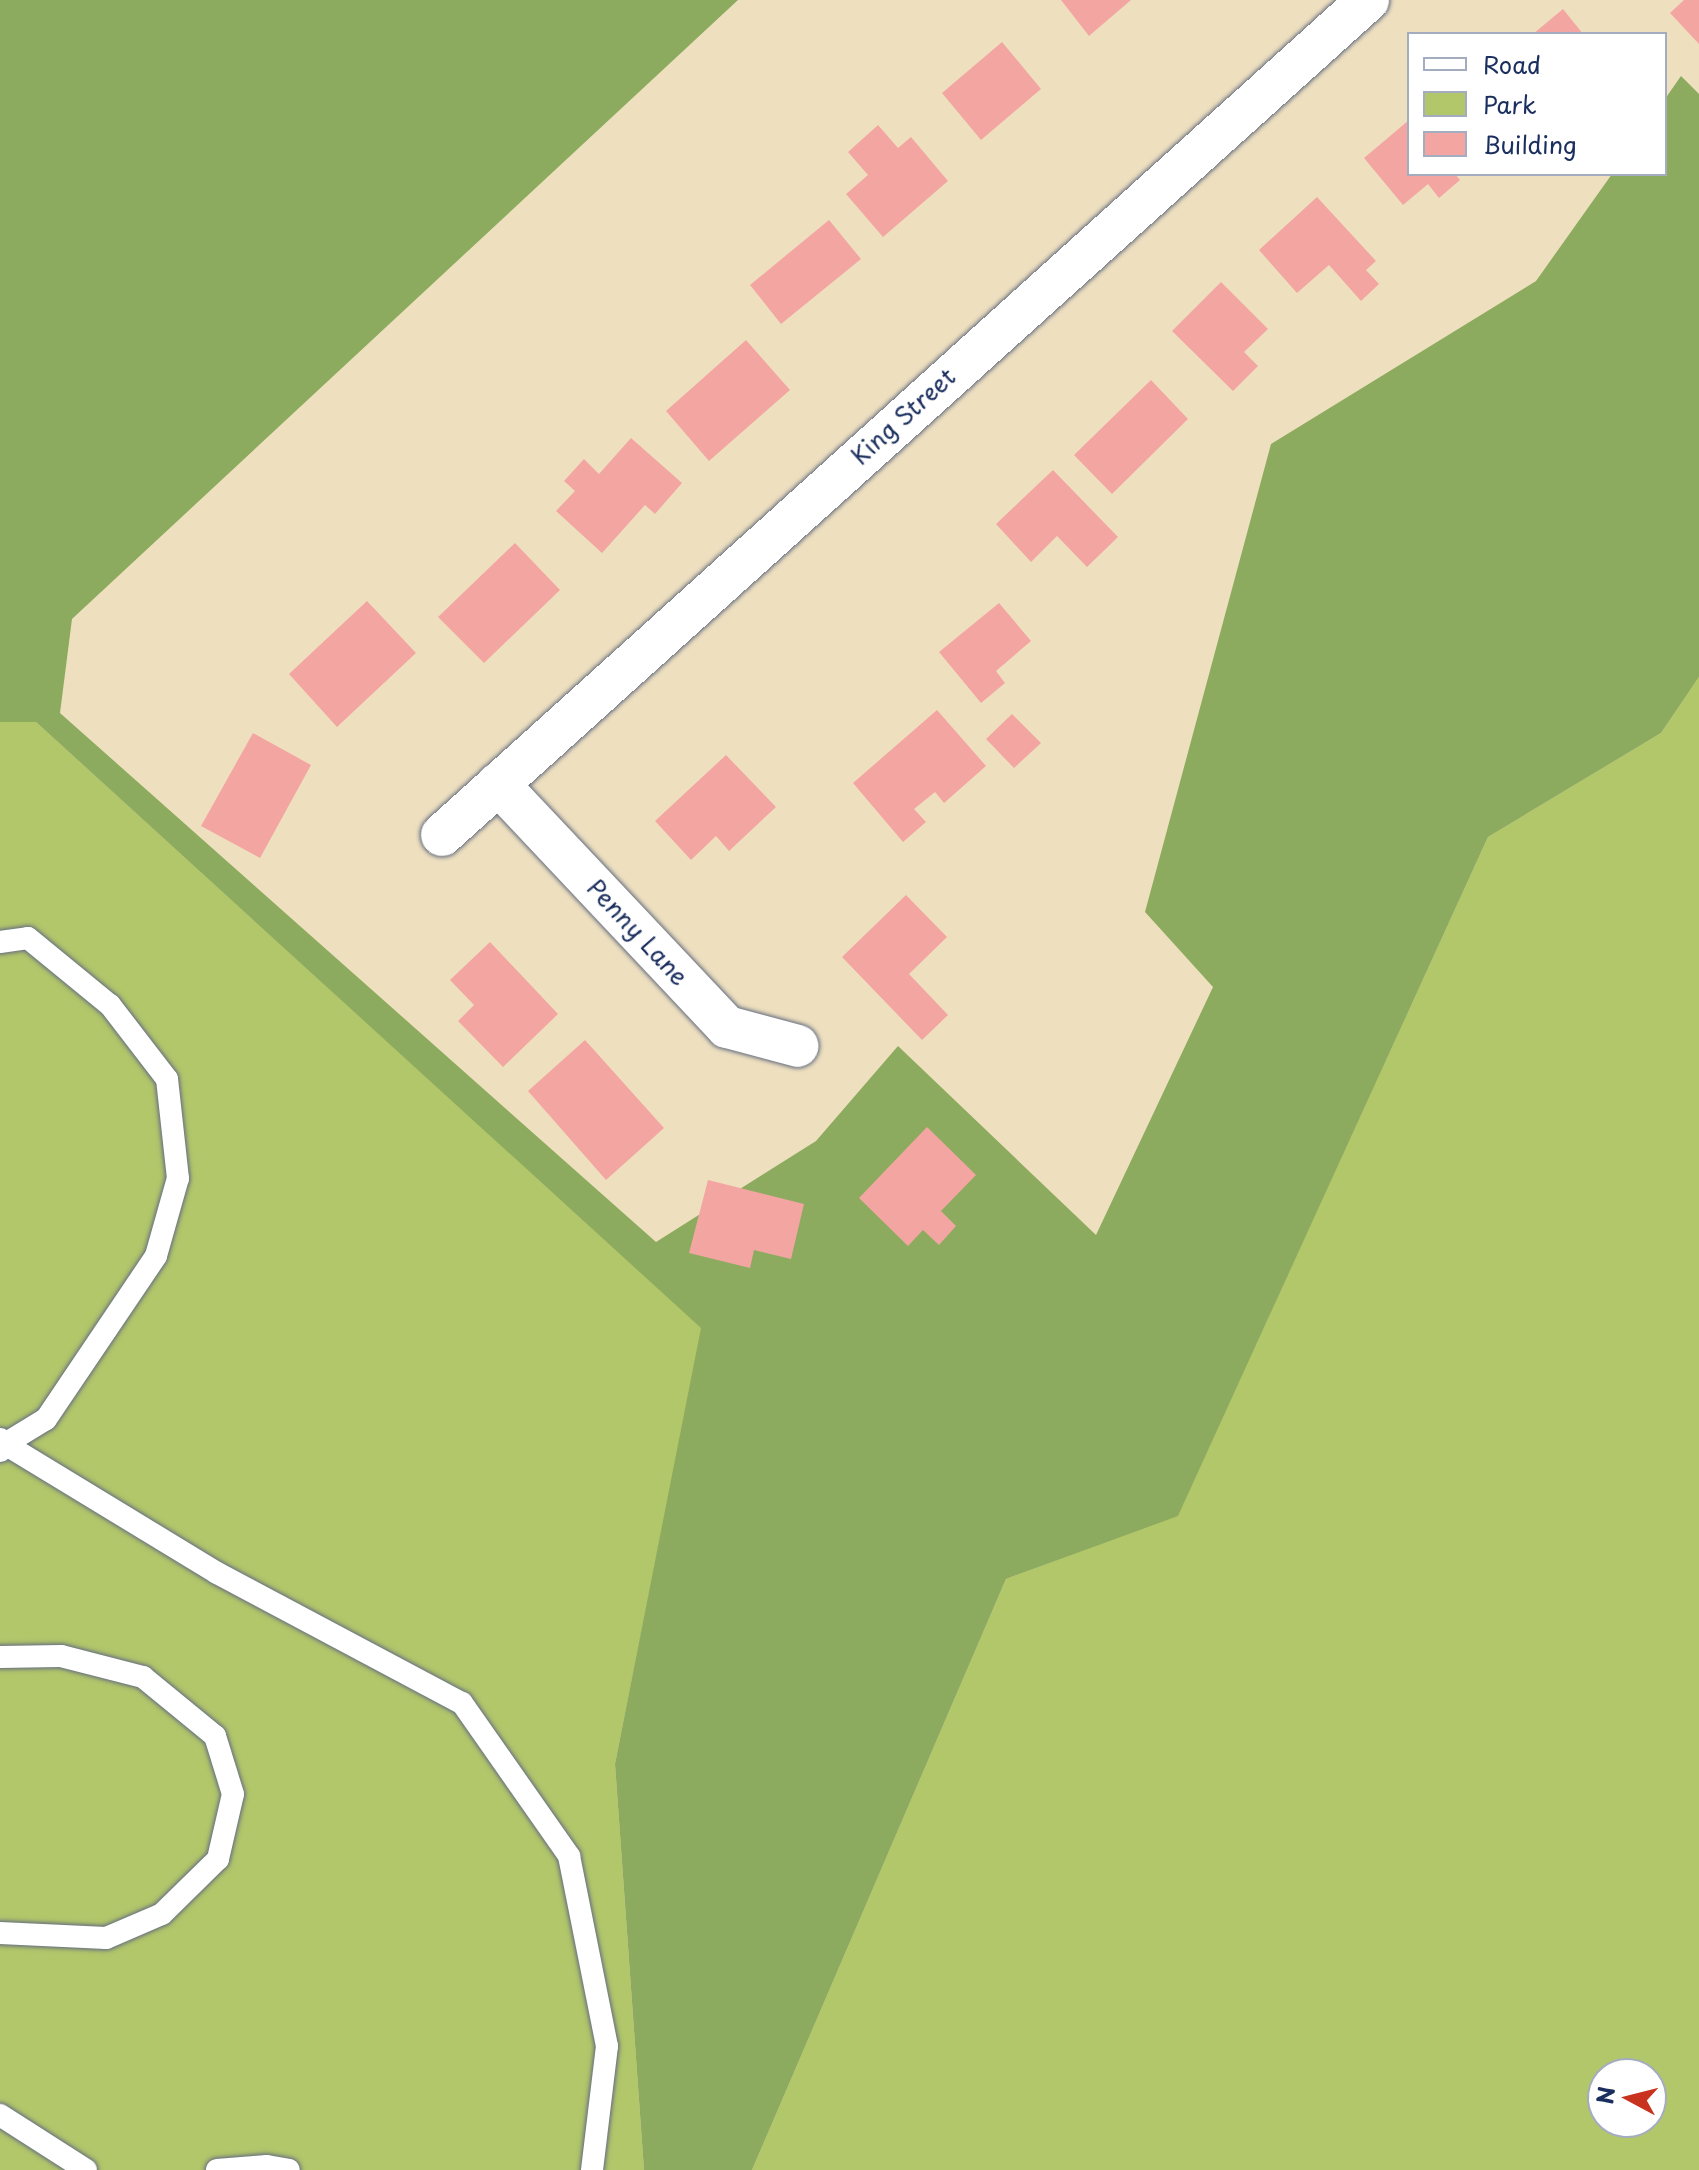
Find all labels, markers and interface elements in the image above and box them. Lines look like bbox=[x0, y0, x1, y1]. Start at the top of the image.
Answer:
legend bbox=[1407, 32, 1667, 176]
text: Road bbox=[1483, 46, 1541, 82]
text: Park bbox=[1483, 86, 1537, 122]
text: Building bbox=[1483, 126, 1577, 162]
street label: King Street bbox=[845, 362, 961, 470]
street label: Penny Lane bbox=[582, 873, 694, 991]
north arrow bbox=[1587, 2058, 1667, 2138]
text: N bbox=[1587, 2085, 1622, 2106]

